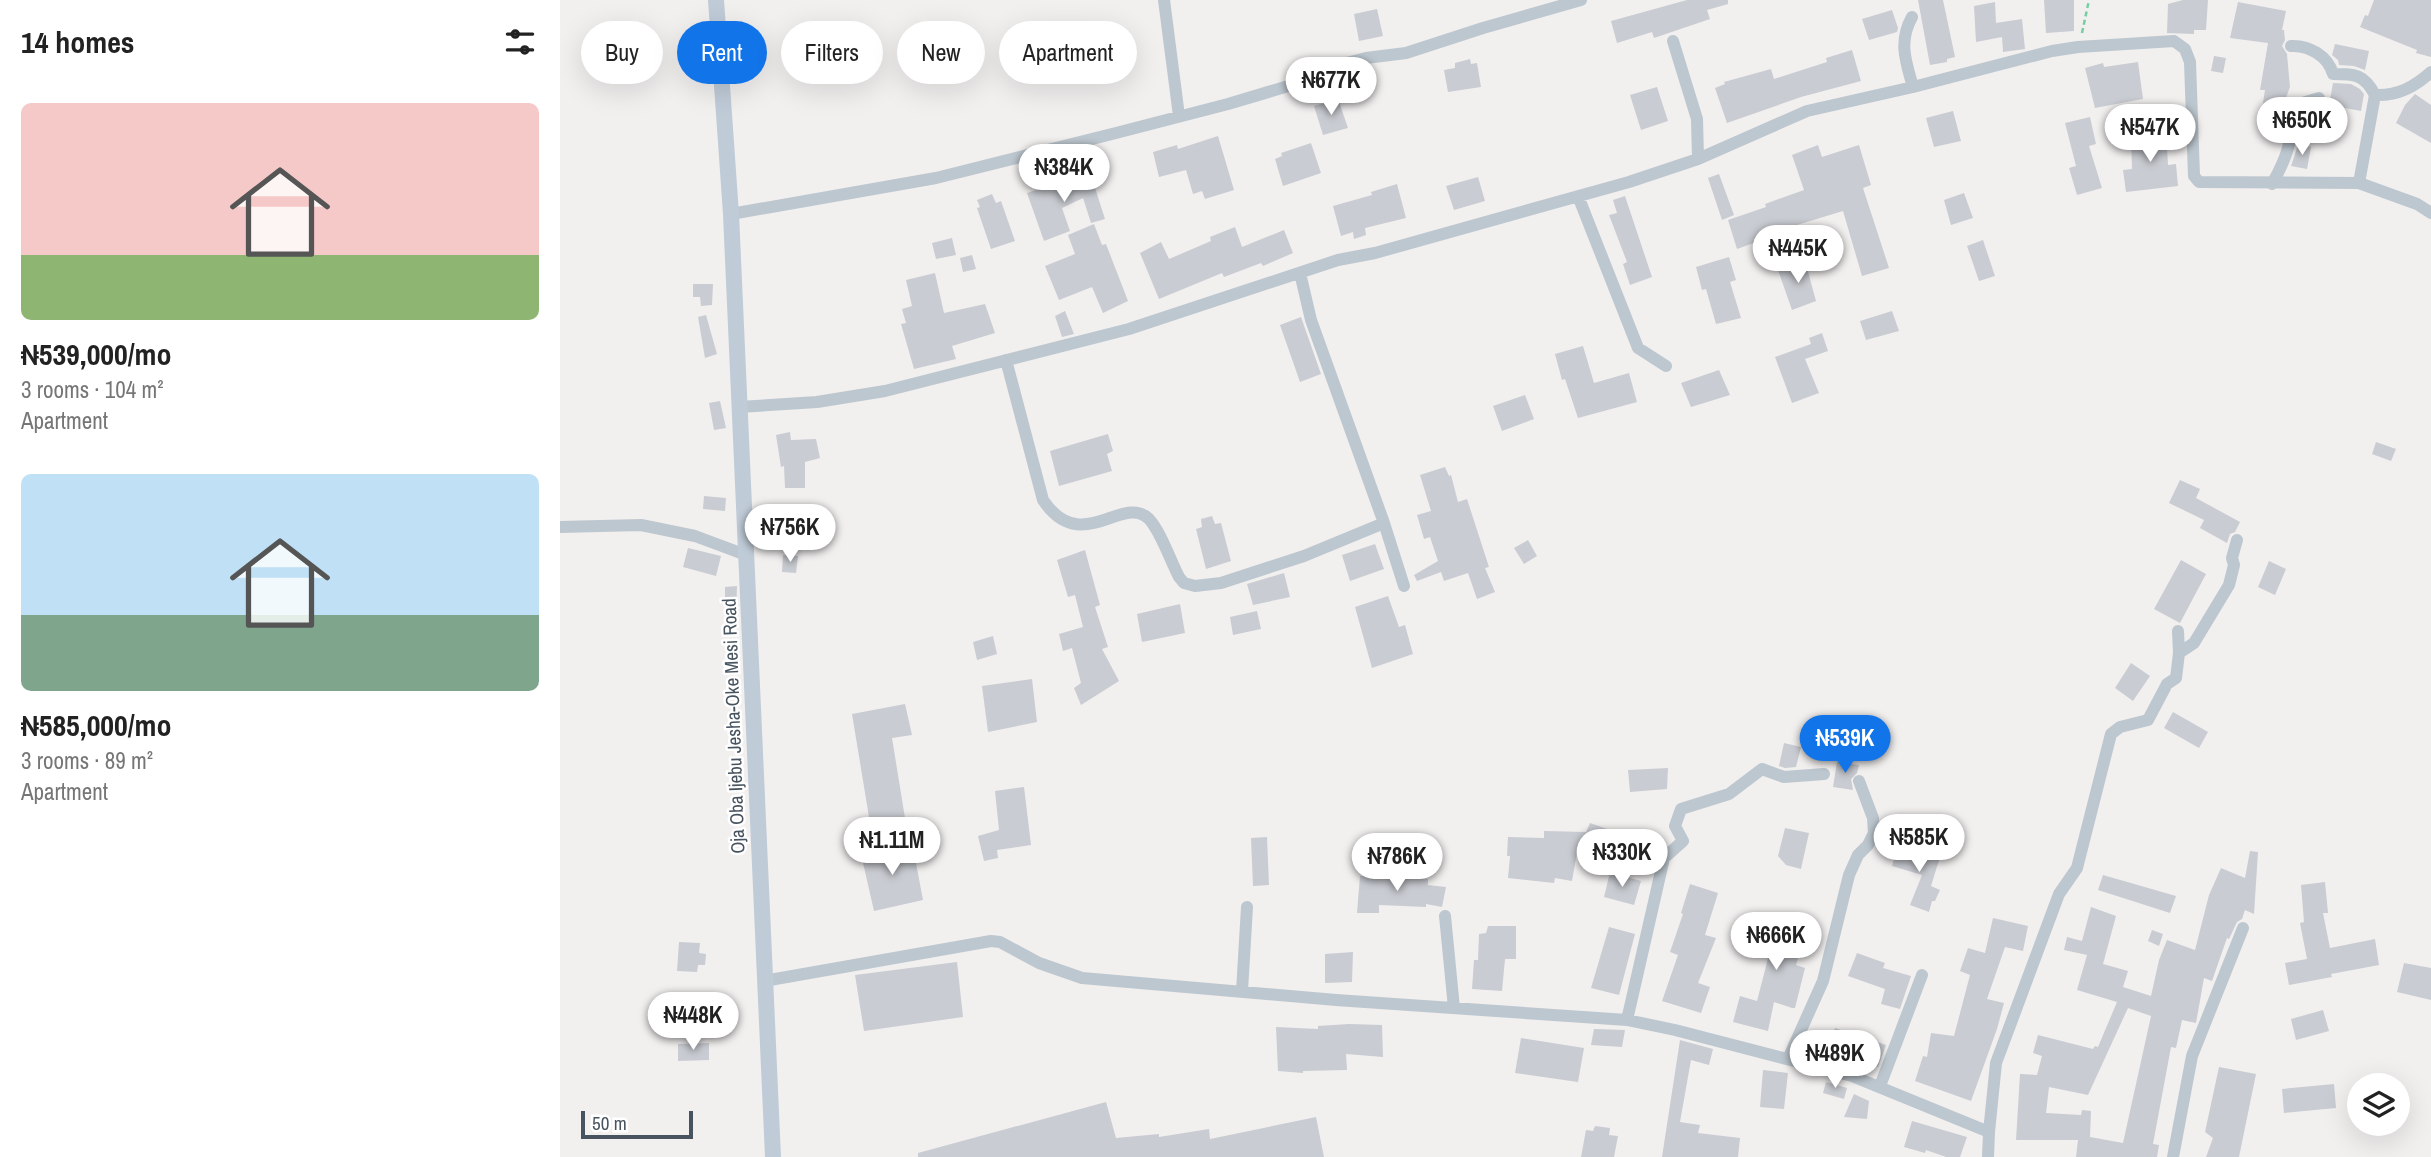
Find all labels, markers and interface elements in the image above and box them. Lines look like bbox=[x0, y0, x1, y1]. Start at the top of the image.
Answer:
chip: Buy bbox=[581, 21, 663, 84]
chip: Rent bbox=[677, 21, 767, 84]
chip: Filters bbox=[781, 21, 883, 84]
chip: New bbox=[897, 21, 985, 84]
chip: Apartment bbox=[999, 21, 1137, 84]
text: 14 homes bbox=[21, 22, 135, 62]
icon: filters bbox=[501, 23, 539, 61]
pin: ₦677K bbox=[1282, 58, 1380, 117]
text: ₦677K bbox=[1302, 64, 1360, 95]
pin: ₦650K bbox=[2253, 97, 2351, 157]
pin: ₦547K bbox=[2101, 104, 2199, 164]
text: ₦650K bbox=[2273, 104, 2331, 135]
text: ₦547K bbox=[2121, 111, 2179, 142]
pin: ₦384K bbox=[1015, 144, 1113, 204]
icon: home bbox=[217, 149, 343, 275]
text: ₦384K bbox=[1035, 151, 1093, 182]
pin: ₦445K bbox=[1749, 226, 1847, 285]
text: ₦445K bbox=[1769, 232, 1827, 263]
text: ₦539,000/mo bbox=[21, 334, 171, 374]
text: 3 rooms · 104 m² bbox=[21, 374, 164, 405]
text: Apartment bbox=[21, 405, 108, 436]
pin: ₦756K bbox=[741, 504, 839, 564]
text: ₦756K bbox=[761, 511, 819, 542]
icon: home bbox=[217, 520, 343, 646]
street label: Oja Oba Ijebu Jesha-Oke Mesi Road bbox=[716, 598, 750, 854]
text: ₦585,000/mo bbox=[21, 705, 171, 745]
pin: ₦539K bbox=[1796, 716, 1894, 775]
text: ₦539K bbox=[1816, 722, 1874, 753]
text: 3 rooms · 89 m² bbox=[21, 745, 153, 776]
text: Apartment bbox=[21, 776, 108, 807]
pin: ₦585K bbox=[1870, 814, 1968, 874]
pin: ₦1.11M bbox=[835, 818, 949, 877]
text: ₦585K bbox=[1890, 821, 1948, 852]
text: ₦1.11M bbox=[860, 824, 925, 855]
pin: ₦330K bbox=[1573, 830, 1671, 889]
pin: ₦786K bbox=[1348, 834, 1446, 893]
text: ₦330K bbox=[1593, 836, 1651, 867]
text: ₦786K bbox=[1368, 840, 1426, 871]
pin: ₦666K bbox=[1727, 912, 1825, 972]
text: ₦666K bbox=[1747, 919, 1805, 950]
pin: ₦448K bbox=[644, 992, 742, 1052]
text: ₦448K bbox=[664, 999, 722, 1030]
pin: ₦489K bbox=[1786, 1030, 1884, 1090]
text: ₦489K bbox=[1806, 1037, 1864, 1068]
map controls bbox=[2347, 1073, 2410, 1136]
button: layers bbox=[2347, 1073, 2410, 1136]
scale bar bbox=[581, 1108, 693, 1140]
text: 50 m bbox=[592, 1110, 627, 1136]

